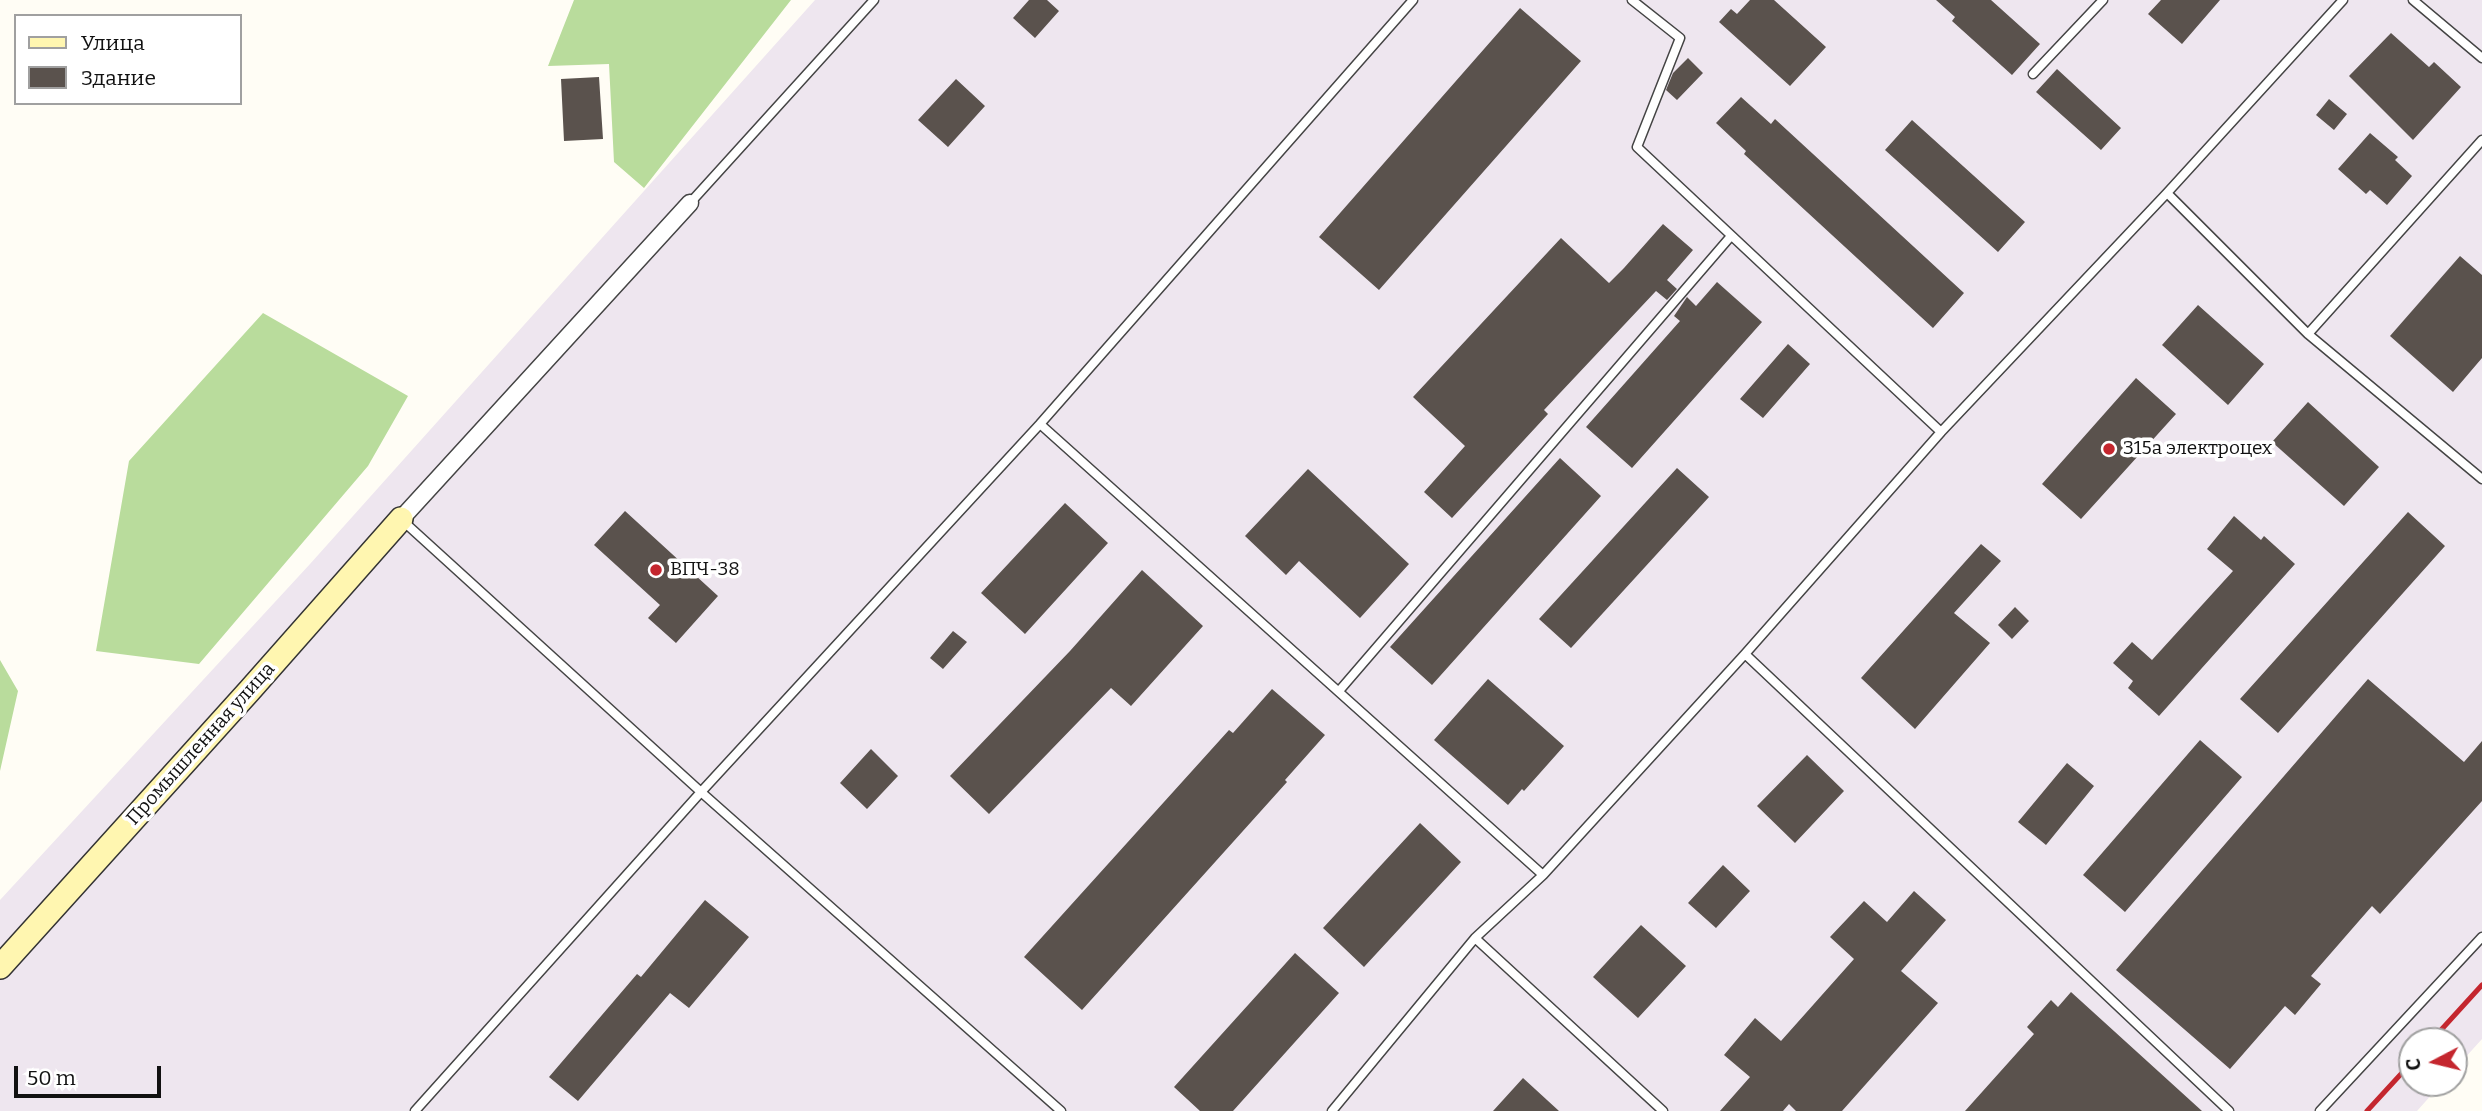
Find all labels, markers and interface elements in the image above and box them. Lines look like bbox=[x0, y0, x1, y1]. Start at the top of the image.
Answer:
legend bbox=[14, 14, 242, 105]
text: Улица bbox=[81, 30, 145, 56]
text: Здание bbox=[81, 65, 156, 91]
place label: 315a электроцех bbox=[2123, 438, 2272, 460]
marker: 315a электроцех bbox=[2101, 441, 2117, 457]
place label: ВПЧ-38 bbox=[670, 559, 740, 581]
marker: ВПЧ-38 bbox=[648, 562, 664, 578]
street label: Промышленная улица bbox=[122, 658, 280, 830]
north arrow bbox=[2398, 1027, 2468, 1097]
scale bar bbox=[18, 1052, 164, 1096]
text: С bbox=[2401, 1057, 2426, 1072]
text: 50 m bbox=[27, 1065, 76, 1091]

